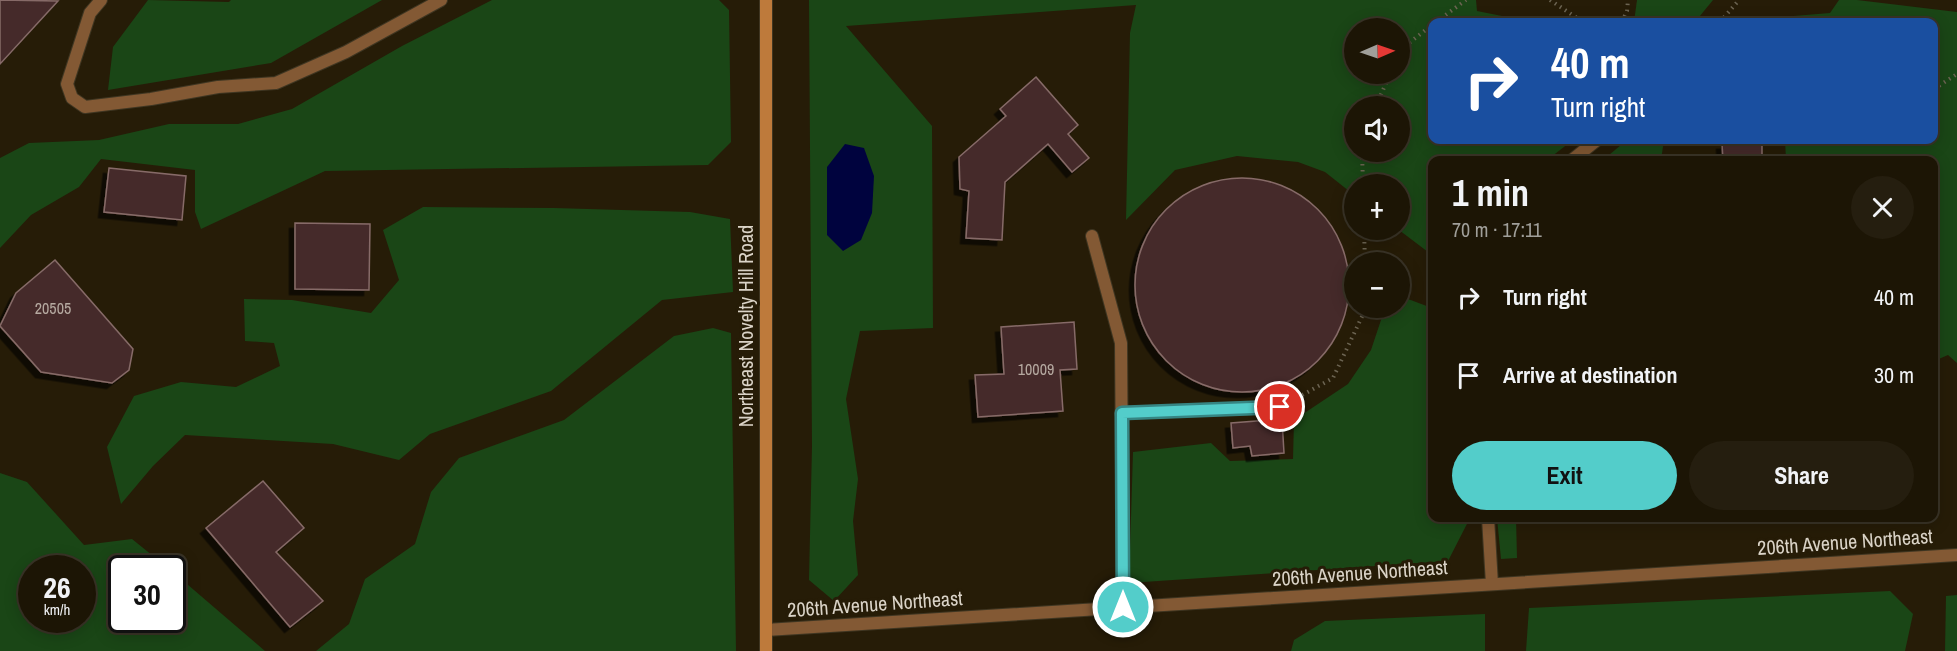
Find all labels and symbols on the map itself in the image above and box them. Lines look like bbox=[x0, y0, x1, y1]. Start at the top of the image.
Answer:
north arrow bbox=[1344, 18, 1410, 84]
street label: Northeast Novelty Hill Road bbox=[732, 225, 759, 427]
house number: 20505 bbox=[35, 297, 71, 319]
house number: 10009 bbox=[1018, 358, 1054, 380]
pin bbox=[1254, 381, 1305, 432]
street label: 206th Avenue Northeast bbox=[1756, 522, 1934, 561]
street label: 206th Avenue Northeast bbox=[1271, 553, 1449, 592]
speed limit sign: 30 bbox=[108, 555, 186, 633]
position arrow bbox=[1091, 575, 1155, 639]
street label: 206th Avenue Northeast bbox=[786, 584, 964, 623]

